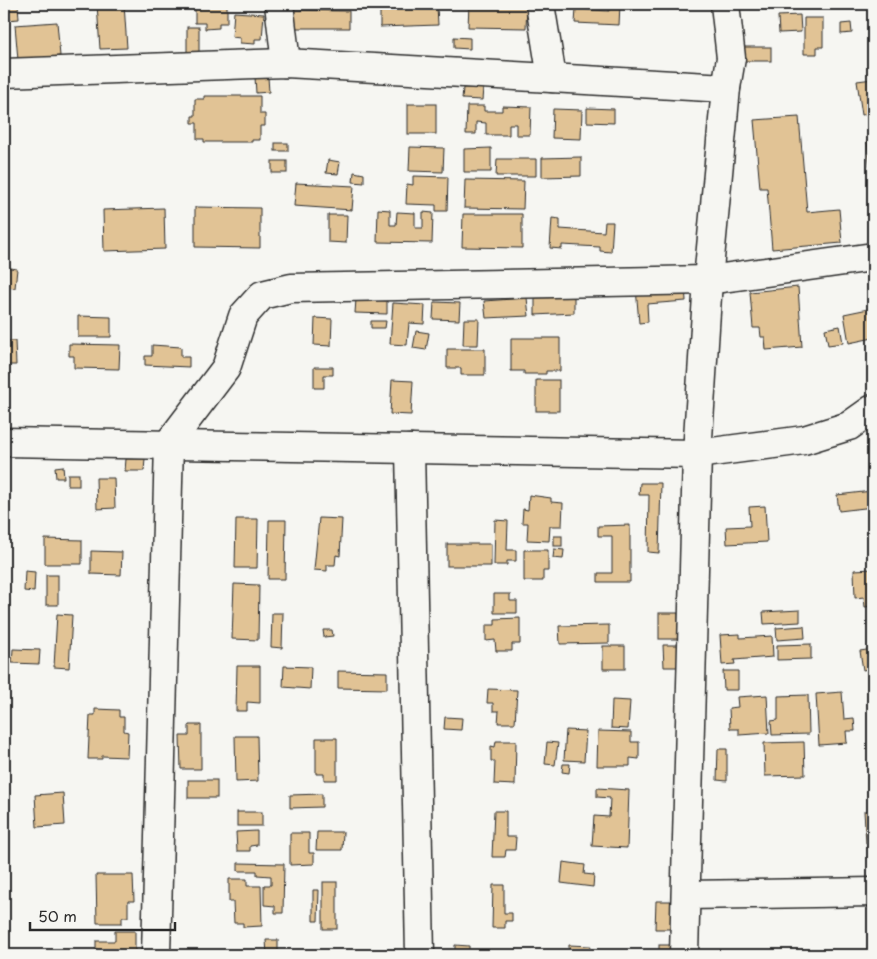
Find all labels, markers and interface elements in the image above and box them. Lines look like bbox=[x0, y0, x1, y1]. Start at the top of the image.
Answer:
scale bar bbox=[30, 899, 175, 931]
text: 50 m bbox=[38, 904, 77, 927]

